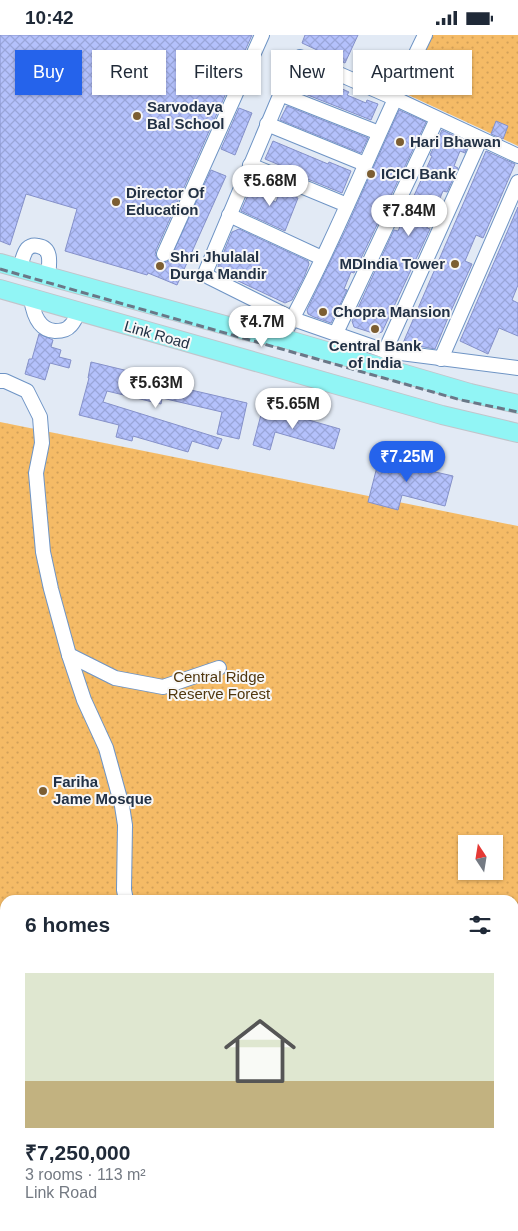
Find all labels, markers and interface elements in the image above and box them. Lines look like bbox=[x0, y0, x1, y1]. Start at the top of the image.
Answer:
text: 10:42 bbox=[25, 7, 74, 28]
chip: Buy bbox=[15, 50, 82, 95]
chip: Rent bbox=[92, 50, 166, 95]
chip: Filters bbox=[176, 50, 261, 95]
chip: New bbox=[271, 50, 343, 95]
chip: Apartment bbox=[353, 50, 472, 95]
place label: Sarvodaya Bal School bbox=[147, 98, 225, 132]
marker: Sarvodaya Bal School bbox=[131, 110, 143, 122]
place label: Hari Bhawan bbox=[410, 133, 501, 150]
marker: Hari Bhawan bbox=[394, 136, 406, 148]
pin: ₹5.68M bbox=[229, 165, 311, 207]
place label: ICICI Bank bbox=[381, 165, 457, 182]
marker: ICICI Bank bbox=[365, 168, 377, 180]
text: ₹5.68M bbox=[243, 172, 297, 189]
place label: Director Of Education bbox=[126, 184, 205, 218]
pin: ₹7.84M bbox=[368, 195, 450, 237]
marker: Director Of Education bbox=[110, 196, 122, 208]
text: ₹7.84M bbox=[382, 202, 436, 219]
place label: Shri Jhulalal Durga Mandir bbox=[170, 248, 267, 282]
place label: MDIndia Tower bbox=[339, 255, 445, 272]
marker: MDIndia Tower bbox=[449, 258, 461, 270]
marker: Shri Jhulalal Durga Mandir bbox=[154, 260, 166, 272]
place label: Chopra Mansion bbox=[333, 303, 451, 320]
pin: ₹4.7M bbox=[227, 305, 297, 348]
marker: Chopra Mansion bbox=[317, 306, 329, 318]
text: ₹4.7M bbox=[240, 313, 284, 330]
street label: Link Road bbox=[122, 317, 192, 352]
marker: Central Bank of India bbox=[369, 323, 381, 335]
place label: Central Bank of India bbox=[329, 337, 422, 371]
pin: ₹5.63M bbox=[115, 367, 197, 409]
text: ₹5.63M bbox=[129, 374, 183, 391]
pin: ₹5.65M bbox=[252, 387, 334, 430]
text: ₹5.65M bbox=[266, 395, 320, 412]
pin: ₹7.25M bbox=[366, 441, 448, 483]
text: ₹7.25M bbox=[380, 448, 434, 465]
park label: Central Ridge Reserve Forest bbox=[168, 668, 271, 702]
place label: Fariha Jame Mosque bbox=[53, 773, 152, 807]
marker: Fariha Jame Mosque bbox=[37, 785, 49, 797]
north arrow bbox=[458, 835, 502, 880]
map controls bbox=[458, 835, 503, 880]
icon: filters bbox=[466, 911, 494, 939]
text: 6 homes bbox=[25, 913, 110, 936]
icon: home bbox=[215, 1006, 305, 1096]
text: ₹7,250,000 bbox=[25, 1141, 130, 1164]
text: 3 rooms · 113 m² bbox=[25, 1166, 146, 1183]
text: Link Road bbox=[25, 1184, 97, 1201]

